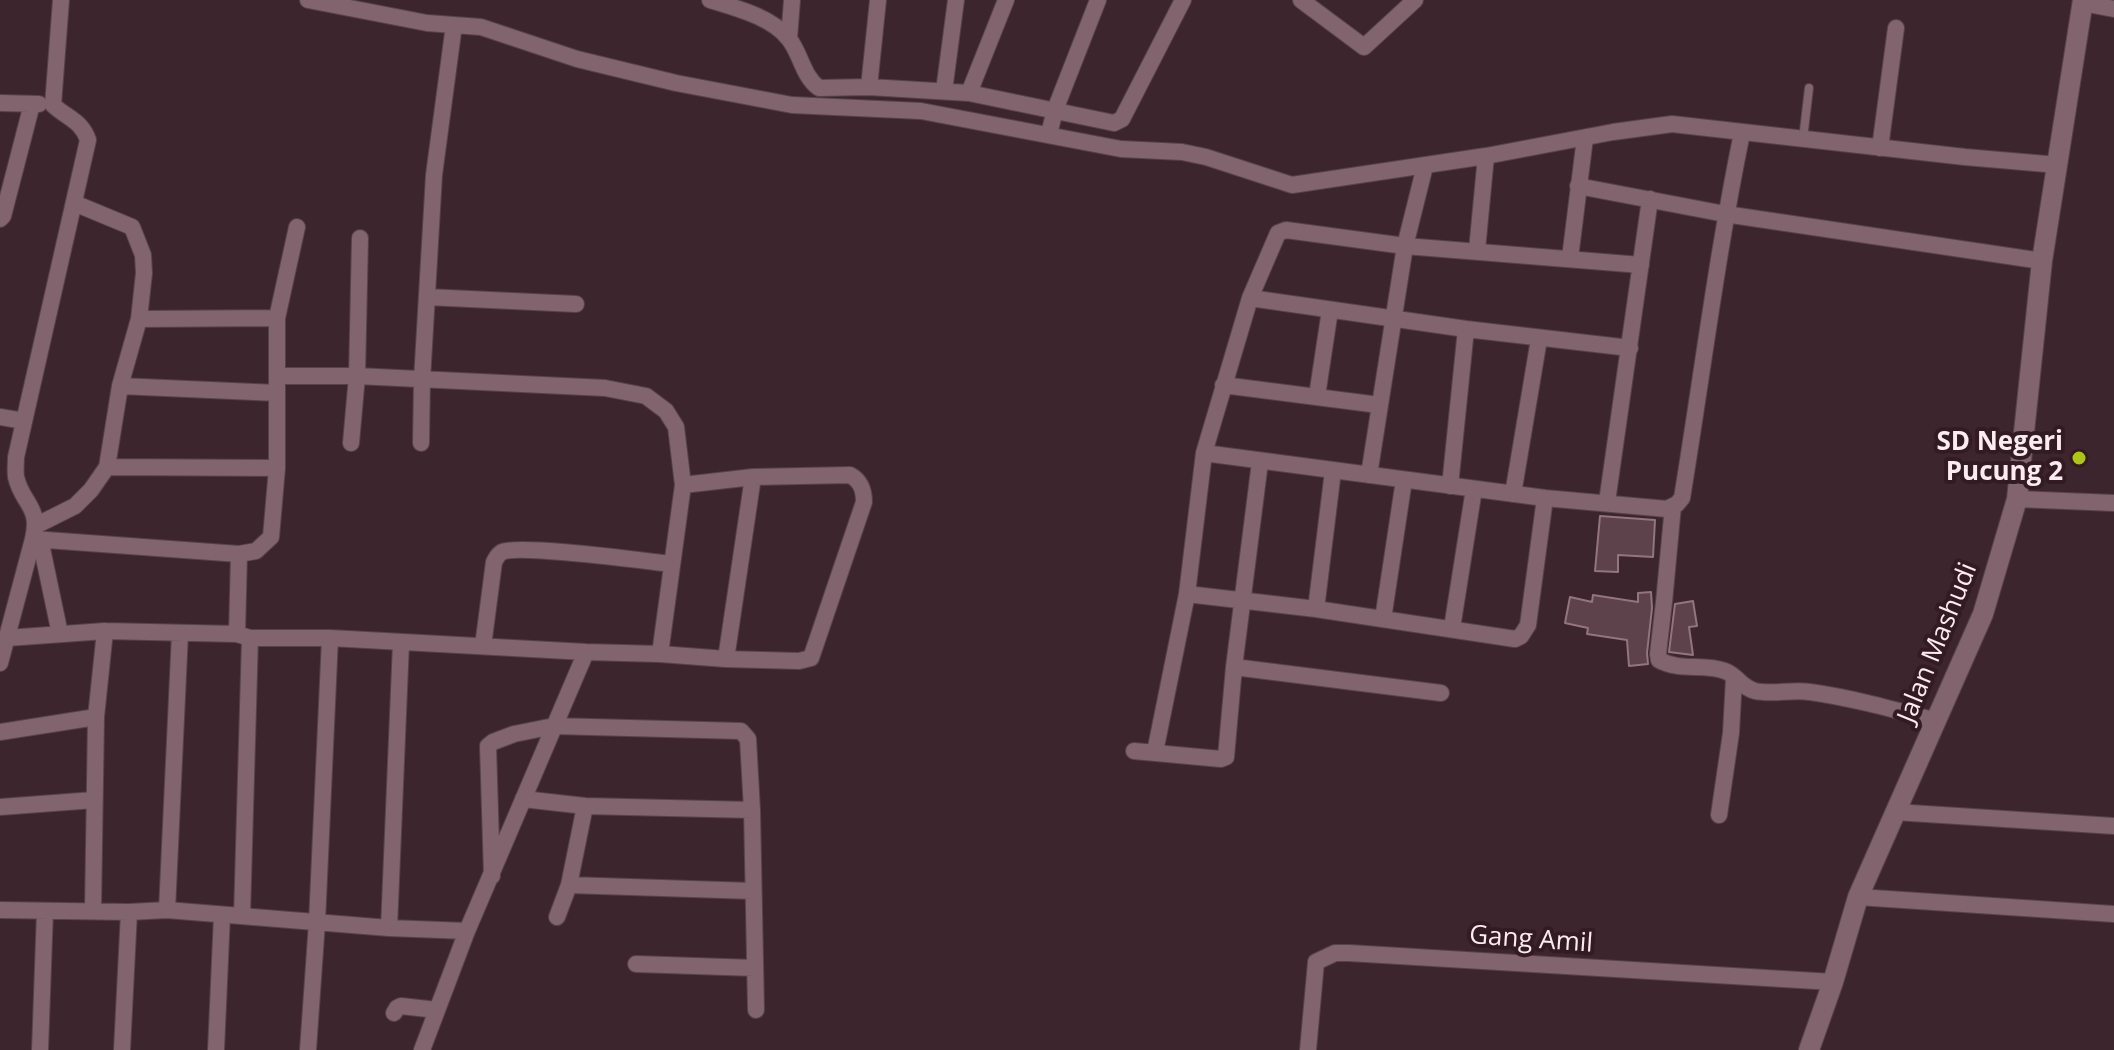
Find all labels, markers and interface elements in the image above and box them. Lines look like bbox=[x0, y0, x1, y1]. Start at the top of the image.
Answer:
place label: SD Negeri Pucung 2 bbox=[1936, 427, 2063, 488]
marker: SD Negeri Pucung 2 bbox=[2070, 449, 2088, 467]
street label: Jalan Mashudi bbox=[1892, 558, 1984, 728]
street label: Gang Amil bbox=[1468, 920, 1594, 960]

